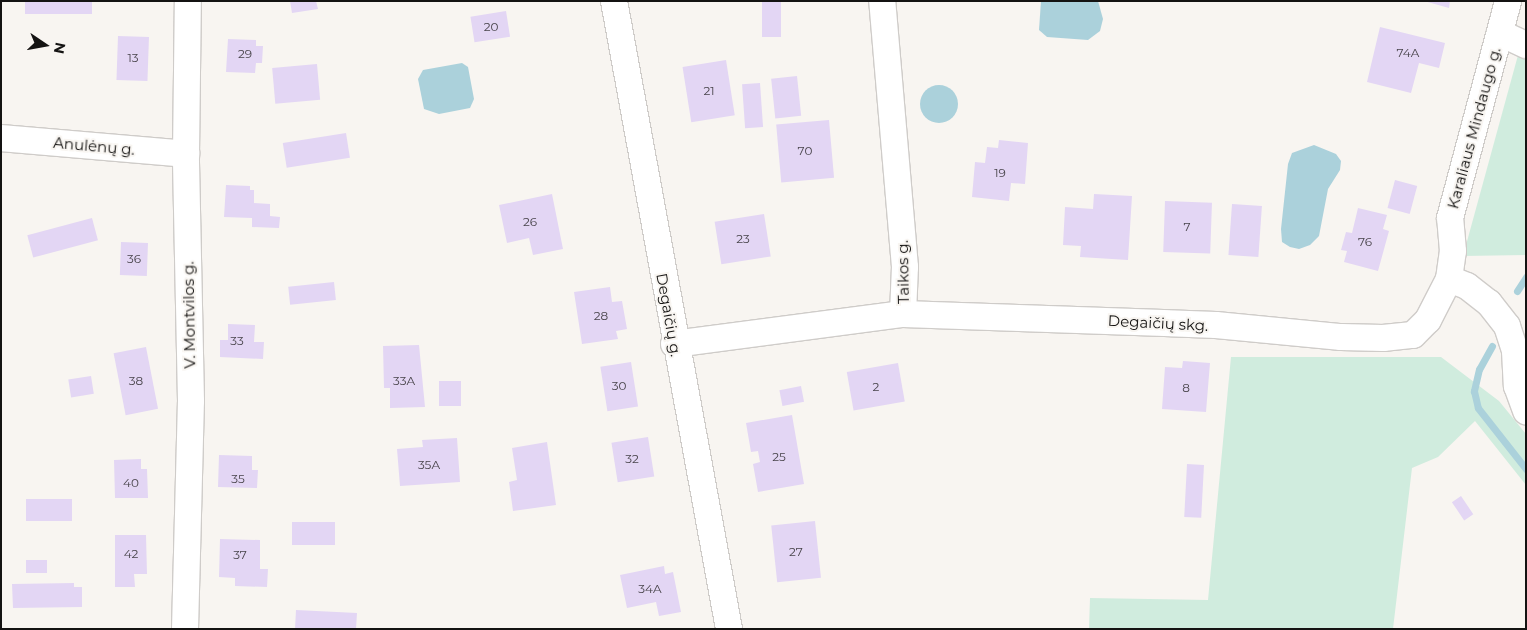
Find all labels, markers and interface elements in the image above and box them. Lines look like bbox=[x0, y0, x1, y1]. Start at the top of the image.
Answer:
north arrow bbox=[20, 20, 70, 70]
house number: 20 bbox=[484, 20, 498, 34]
text: N bbox=[50, 41, 70, 56]
street label: Karaliaus Mindaugo g. bbox=[1444, 45, 1504, 211]
house number: 74A bbox=[1397, 46, 1419, 60]
house number: 29 bbox=[238, 47, 252, 61]
house number: 13 bbox=[127, 51, 139, 65]
house number: 21 bbox=[703, 84, 715, 98]
street label: Anulėnų g. bbox=[53, 133, 135, 159]
house number: 70 bbox=[798, 144, 812, 158]
house number: 19 bbox=[994, 166, 1006, 180]
house number: 26 bbox=[523, 215, 537, 229]
house number: 7 bbox=[1183, 220, 1191, 234]
house number: 23 bbox=[736, 232, 750, 246]
house number: 76 bbox=[1358, 235, 1372, 249]
street label: Taikos g. bbox=[893, 240, 913, 304]
house number: 36 bbox=[127, 252, 141, 266]
street label: V. Montvilos g. bbox=[179, 261, 199, 369]
street label: Degaičių g. bbox=[653, 272, 685, 358]
house number: 28 bbox=[594, 309, 608, 323]
street label: Degaičių skg. bbox=[1107, 311, 1209, 335]
house number: 33 bbox=[230, 334, 244, 348]
house number: 38 bbox=[129, 374, 143, 388]
house number: 33A bbox=[393, 374, 415, 388]
house number: 30 bbox=[612, 379, 626, 393]
house number: 2 bbox=[873, 380, 879, 394]
house number: 8 bbox=[1182, 381, 1190, 395]
house number: 25 bbox=[772, 450, 786, 464]
house number: 32 bbox=[625, 452, 639, 466]
house number: 35A bbox=[418, 458, 440, 472]
house number: 35 bbox=[231, 472, 245, 486]
house number: 40 bbox=[123, 476, 139, 490]
house number: 27 bbox=[789, 545, 803, 559]
house number: 42 bbox=[124, 547, 138, 561]
house number: 37 bbox=[233, 548, 247, 562]
house number: 34A bbox=[638, 582, 662, 596]

